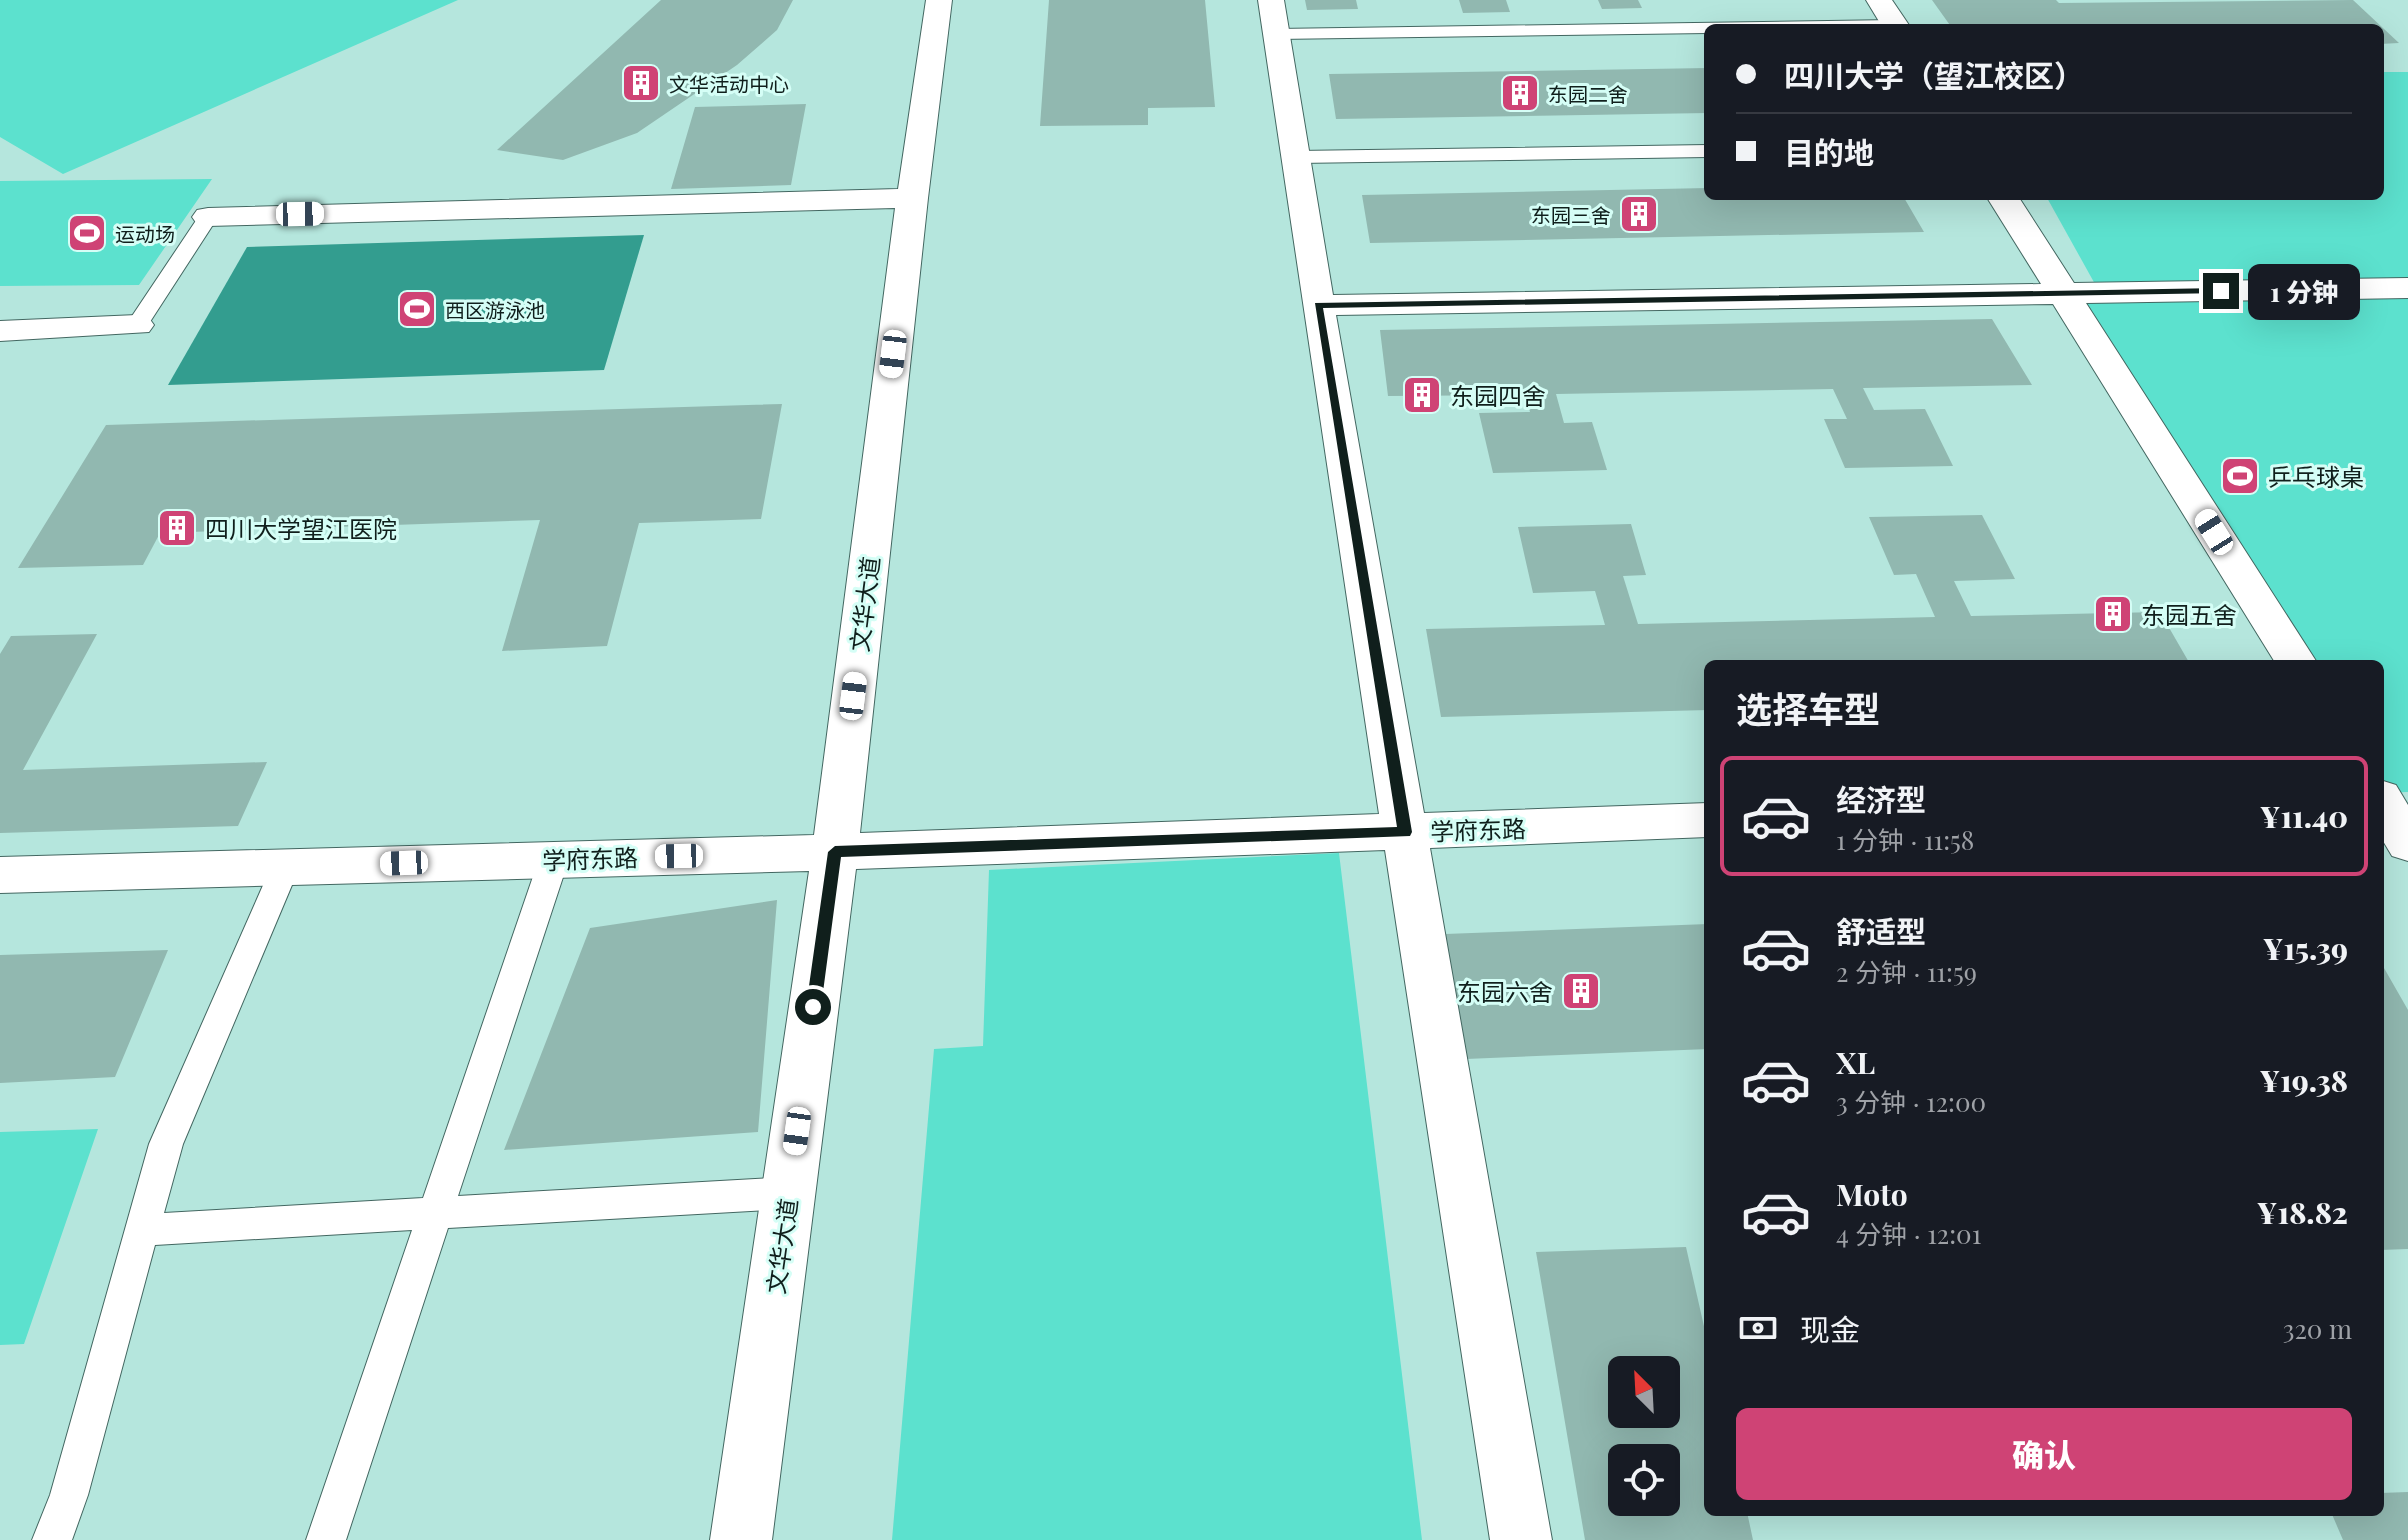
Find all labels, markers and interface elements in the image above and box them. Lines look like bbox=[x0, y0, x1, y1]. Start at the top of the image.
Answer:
text: 四川大学（望江校区） bbox=[1784, 55, 2084, 95]
building icon: 文华活动中心 bbox=[620, 62, 662, 104]
place label: 文华活动中心 bbox=[669, 70, 789, 97]
building icon: 东园二舍 bbox=[1499, 72, 1541, 114]
place label: 东园二舍 bbox=[1548, 80, 1628, 107]
text: 目的地 bbox=[1784, 132, 1874, 172]
building icon: 东园三舍 bbox=[1618, 193, 1660, 235]
place label: 东园三舍 bbox=[1531, 201, 1611, 228]
car bbox=[276, 202, 324, 226]
sports icon: 运动场 bbox=[66, 212, 108, 254]
place label: 运动场 bbox=[115, 220, 175, 247]
callout: 1 分钟 bbox=[2249, 263, 2361, 319]
route end bbox=[2203, 273, 2239, 309]
text: 1 分钟 bbox=[2270, 274, 2338, 309]
sports icon: 西区游泳池 bbox=[396, 288, 438, 330]
place label: 西区游泳池 bbox=[445, 296, 545, 323]
car bbox=[878, 329, 908, 379]
building icon: 东园四舍 bbox=[1401, 374, 1443, 416]
place label: 东园四舍 bbox=[1450, 379, 1546, 411]
sports icon: 乒乓球桌 bbox=[2219, 455, 2261, 497]
place label: 乒乓球桌 bbox=[2268, 460, 2364, 492]
car bbox=[2191, 505, 2237, 559]
building icon: 四川大学望江医院 bbox=[156, 507, 198, 549]
place label: 四川大学望江医院 bbox=[205, 512, 397, 544]
street label: 文华大道 bbox=[842, 554, 886, 654]
building icon: 东园五舍 bbox=[2092, 593, 2134, 635]
place label: 东园五舍 bbox=[2141, 598, 2237, 630]
car bbox=[838, 671, 868, 721]
text: 选择车型 bbox=[1736, 684, 1880, 732]
text: 经济型 bbox=[1836, 779, 1926, 819]
icon: car bbox=[1740, 780, 1812, 852]
text: ¥11.40 bbox=[2260, 796, 2348, 836]
street label: 学府东路 bbox=[1429, 811, 1527, 847]
text: 1 分钟 · 11:58 bbox=[1836, 822, 1974, 857]
street label: 学府东路 bbox=[541, 840, 639, 876]
car bbox=[655, 844, 703, 868]
car bbox=[380, 850, 428, 876]
text: 舒适型 bbox=[1836, 911, 1926, 951]
icon: car bbox=[1740, 912, 1812, 984]
text: ¥15.39 bbox=[2263, 928, 2348, 968]
text: 2 分钟 · 11:59 bbox=[1836, 954, 1977, 989]
building icon: 东园六舍 bbox=[1560, 970, 1602, 1012]
place label: 东园六舍 bbox=[1457, 975, 1553, 1007]
route start bbox=[795, 989, 831, 1025]
text: XL bbox=[1836, 1042, 1875, 1082]
icon: car bbox=[1740, 1044, 1812, 1116]
text: ¥19.38 bbox=[2259, 1060, 2348, 1100]
text: 3 分钟 · 12:00 bbox=[1836, 1084, 1986, 1119]
car bbox=[782, 1106, 812, 1156]
text: Moto bbox=[1836, 1174, 1908, 1214]
icon: car bbox=[1740, 1176, 1812, 1248]
text: ¥18.82 bbox=[2257, 1192, 2348, 1232]
street label: 文华大道 bbox=[758, 1196, 804, 1296]
text: 4 分钟 · 12:01 bbox=[1836, 1216, 1981, 1251]
icon: cash bbox=[1736, 1306, 1780, 1350]
text: 现金 bbox=[1800, 1309, 1860, 1349]
text: 320 m bbox=[2283, 1311, 2352, 1346]
north arrow bbox=[1608, 1356, 1680, 1428]
map controls bbox=[1608, 1356, 1680, 1516]
button: 确认 bbox=[1736, 1408, 2352, 1500]
button: locate bbox=[1608, 1444, 1680, 1516]

